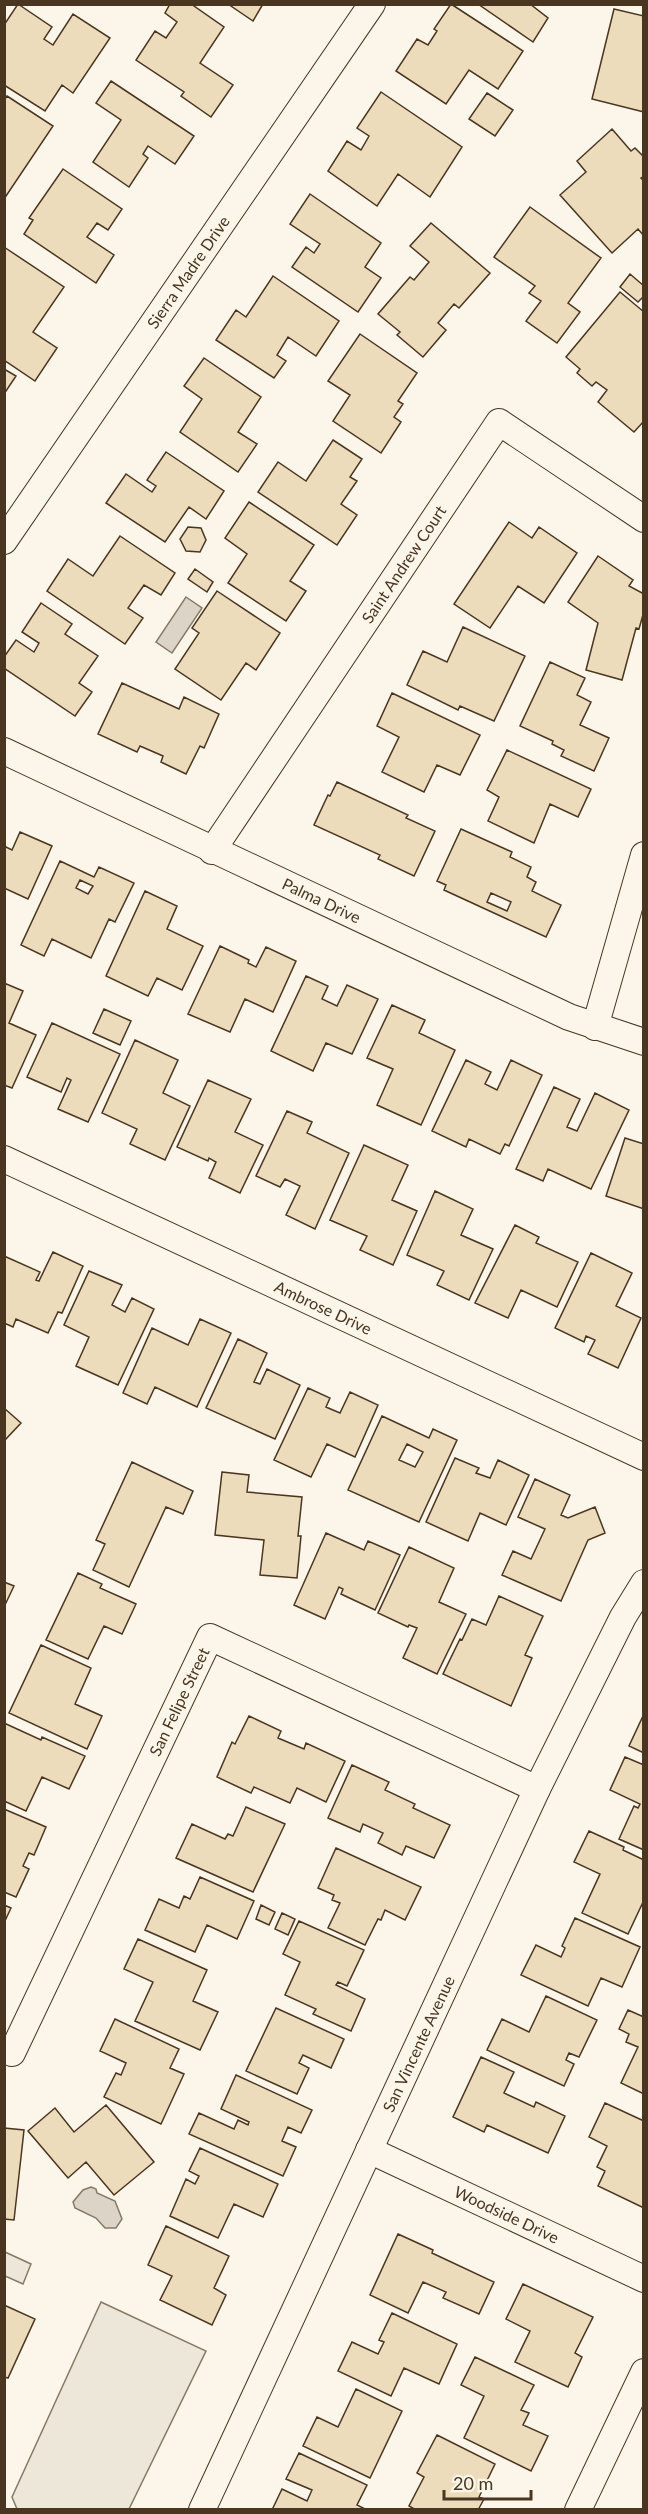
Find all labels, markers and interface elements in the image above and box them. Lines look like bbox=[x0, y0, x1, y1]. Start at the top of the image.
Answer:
street label: Sierra Madre Drive bbox=[143, 212, 233, 332]
street label: Saint Andrew Court bbox=[357, 501, 450, 626]
street label: Palma Drive bbox=[280, 873, 364, 927]
street label: Ambrose Drive bbox=[272, 1276, 375, 1338]
street label: San Felipe Street bbox=[145, 1644, 213, 1759]
street label: San Vincente Avenue bbox=[378, 1972, 458, 2115]
street label: Woodside Drive bbox=[452, 2181, 562, 2247]
scale bar bbox=[444, 2463, 531, 2501]
text: 20 m bbox=[453, 2472, 493, 2494]

